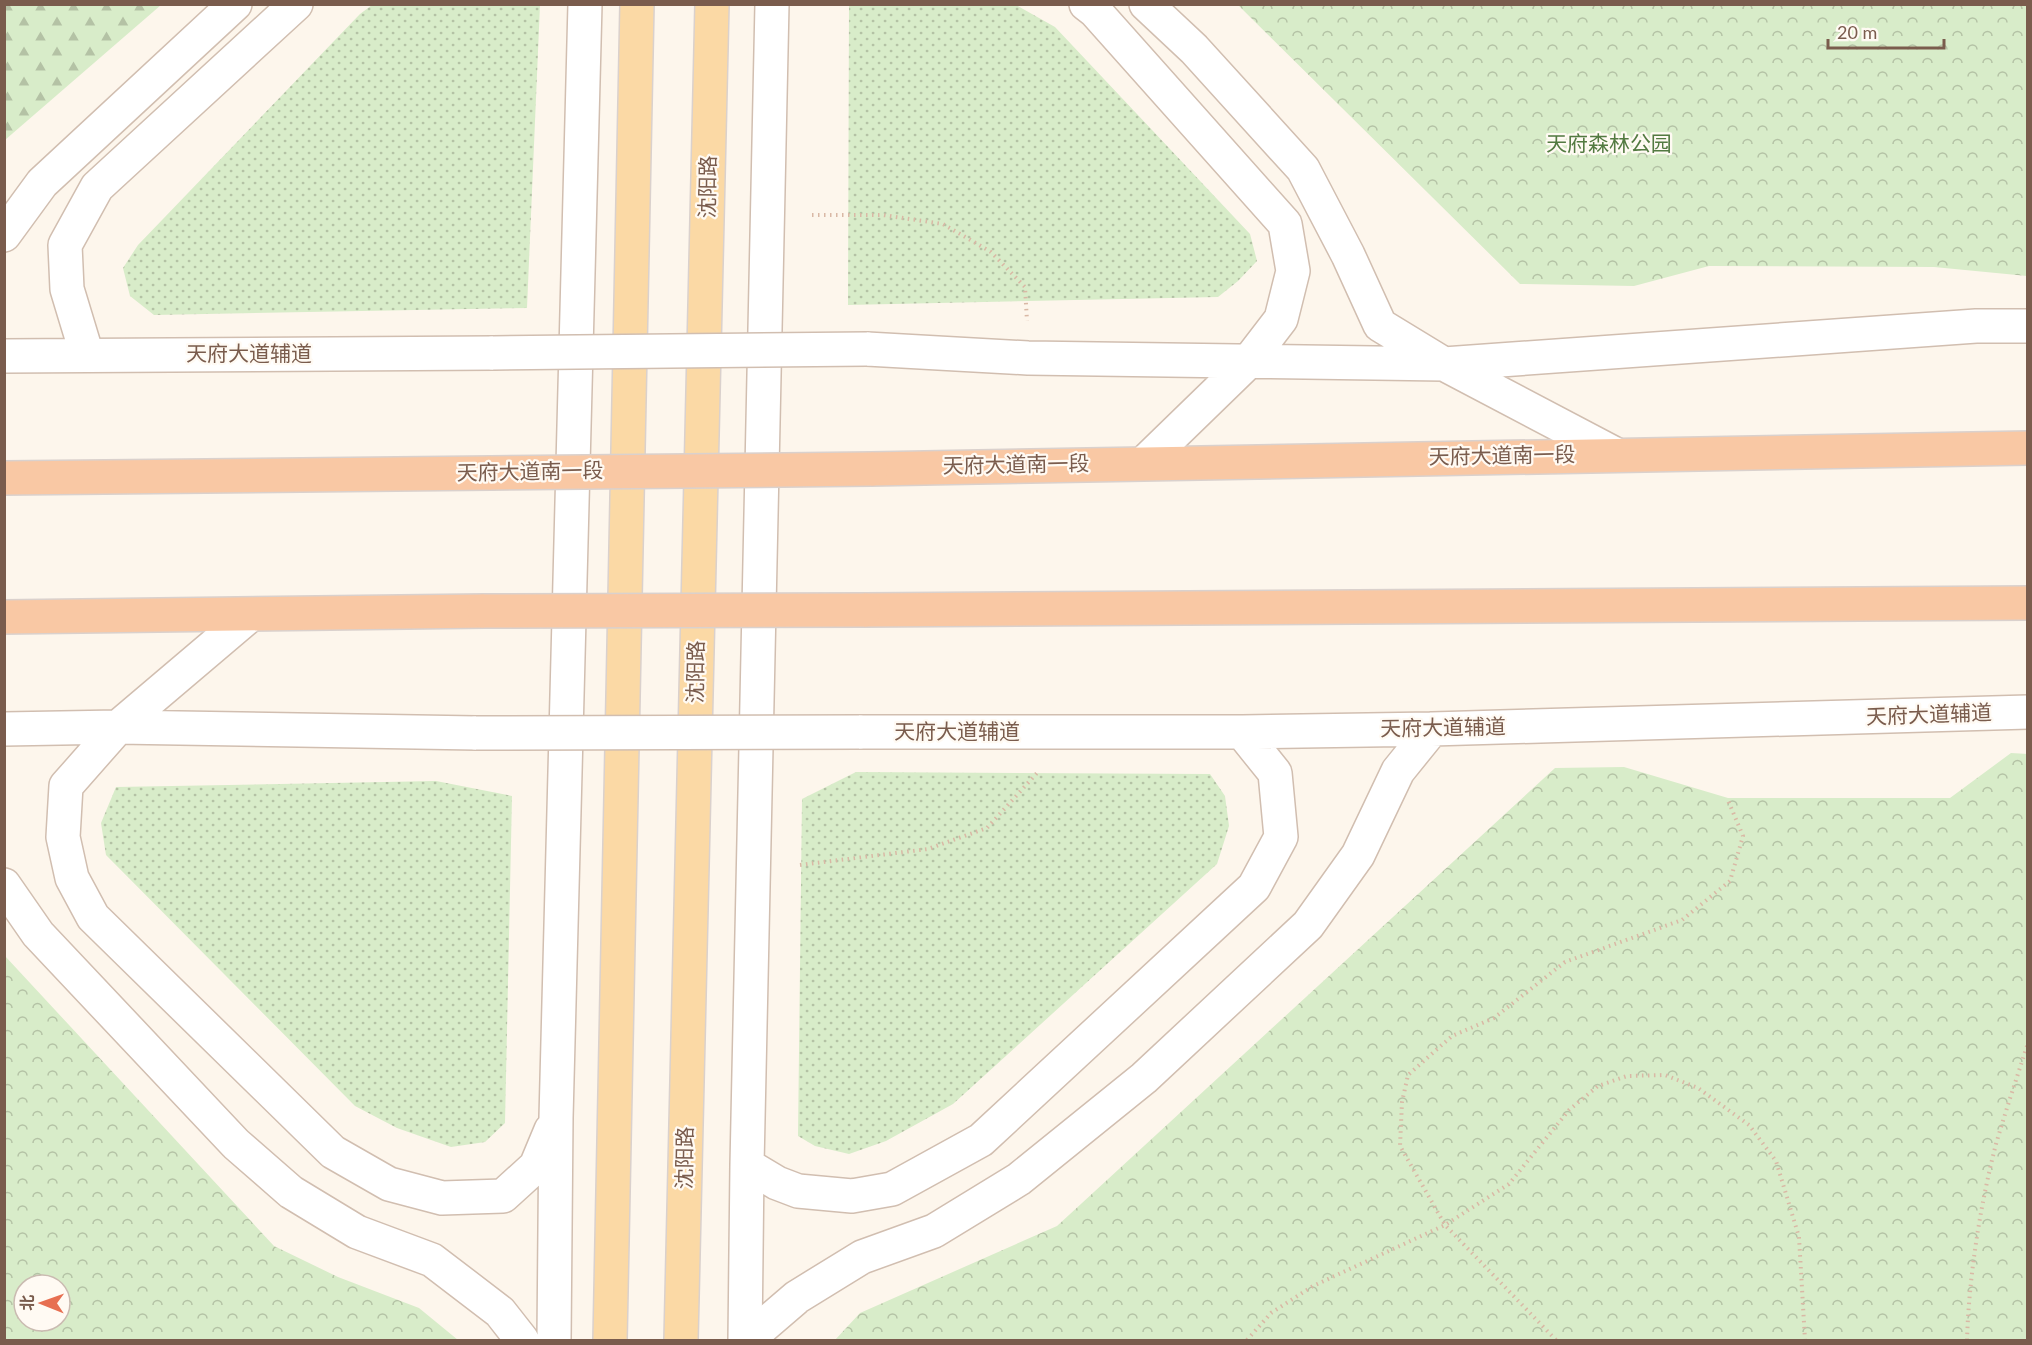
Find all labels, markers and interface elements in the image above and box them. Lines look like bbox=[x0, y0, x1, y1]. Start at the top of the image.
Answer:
scale bar bbox=[1828, 12, 1944, 50]
text: 20 m bbox=[1837, 21, 1877, 43]
park label: 天府森林公园 bbox=[1546, 130, 1672, 155]
street label: 沈阳路 bbox=[693, 155, 720, 219]
street label: 天府大道辅道 bbox=[186, 340, 312, 365]
street label: 天府大道南一段 bbox=[1428, 441, 1576, 468]
street label: 天府大道南一段 bbox=[942, 450, 1090, 477]
street label: 天府大道南一段 bbox=[456, 457, 604, 484]
street label: 沈阳路 bbox=[681, 640, 708, 704]
street label: 天府大道辅道 bbox=[1866, 699, 1992, 728]
street label: 天府大道辅道 bbox=[1380, 713, 1506, 740]
street label: 天府大道辅道 bbox=[894, 718, 1020, 743]
street label: 沈阳路 bbox=[670, 1126, 697, 1190]
north arrow bbox=[12, 1273, 72, 1333]
text: 北 bbox=[17, 1295, 36, 1311]

